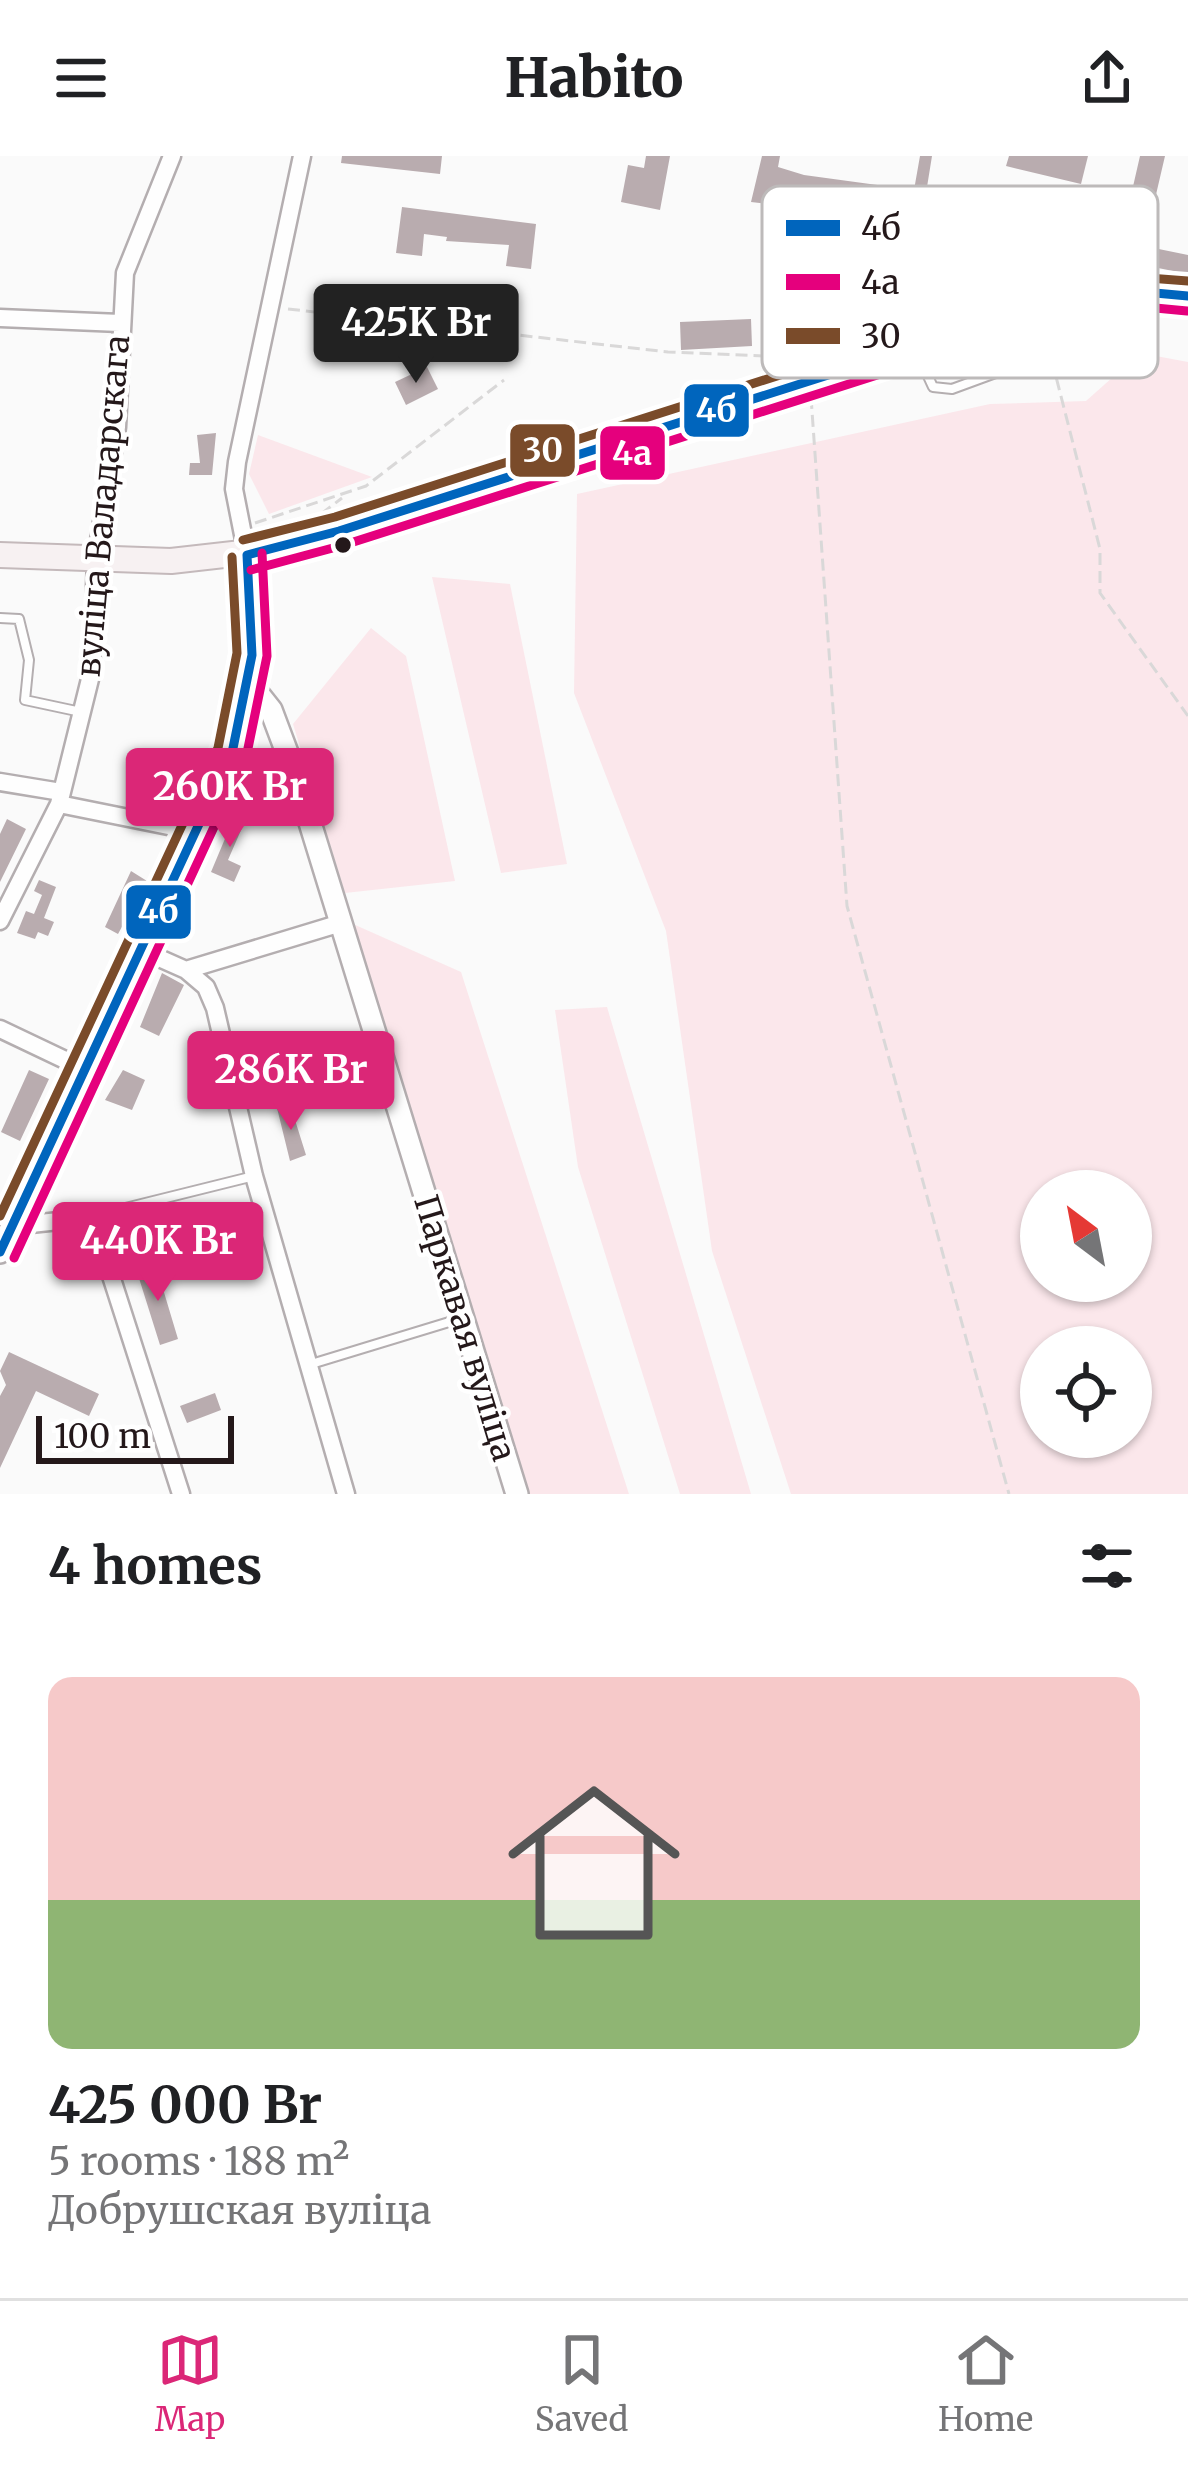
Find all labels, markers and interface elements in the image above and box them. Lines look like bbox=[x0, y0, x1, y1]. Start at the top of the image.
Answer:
text: Habito bbox=[504, 44, 684, 112]
icon: menu bbox=[48, 45, 114, 111]
icon: share bbox=[1074, 45, 1140, 111]
legend bbox=[762, 186, 1158, 378]
text: 4б bbox=[861, 208, 901, 249]
text: 4а bbox=[861, 262, 900, 303]
pin: 425K Br bbox=[305, 284, 527, 386]
text: 425K Br bbox=[341, 298, 491, 347]
text: 30 bbox=[861, 316, 901, 357]
street label: вуліца Валадарскага bbox=[68, 333, 138, 679]
line badge: 4б bbox=[682, 382, 751, 439]
text: 4б bbox=[696, 390, 736, 431]
line badge: 30 bbox=[508, 422, 577, 479]
line badge: 4а bbox=[598, 424, 667, 482]
text: 30 bbox=[523, 430, 563, 471]
text: 4а bbox=[612, 433, 652, 474]
unlabelled marker bbox=[332, 534, 354, 556]
pin: 260K Br bbox=[119, 748, 341, 850]
text: 260K Br bbox=[153, 762, 307, 811]
line badge: 4б bbox=[124, 883, 193, 941]
text: 4б bbox=[138, 891, 178, 932]
pin: 286K Br bbox=[180, 1031, 402, 1133]
text: 286K Br bbox=[214, 1045, 368, 1094]
north arrow bbox=[1020, 1170, 1152, 1302]
map controls bbox=[1020, 1170, 1152, 1458]
street label: Паркавая вуліца bbox=[405, 1190, 525, 1466]
pin: 440K Br bbox=[47, 1202, 269, 1304]
text: 440K Br bbox=[79, 1216, 237, 1265]
button: locate bbox=[1020, 1326, 1152, 1458]
scale bar bbox=[36, 1410, 234, 1463]
text: 100 m bbox=[54, 1416, 151, 1457]
icon: filters bbox=[1074, 1533, 1140, 1599]
text: 4 homes bbox=[48, 1534, 262, 1598]
icon: home bbox=[486, 1755, 702, 1971]
text: 425 000 Br bbox=[48, 2073, 322, 2137]
text: 5 rooms · 188 m² bbox=[48, 2137, 349, 2186]
text: Добрушская вуліца bbox=[48, 2186, 431, 2235]
tab: Map bbox=[155, 2327, 225, 2440]
tab: Saved bbox=[535, 2327, 628, 2440]
tab: Home bbox=[938, 2327, 1033, 2440]

